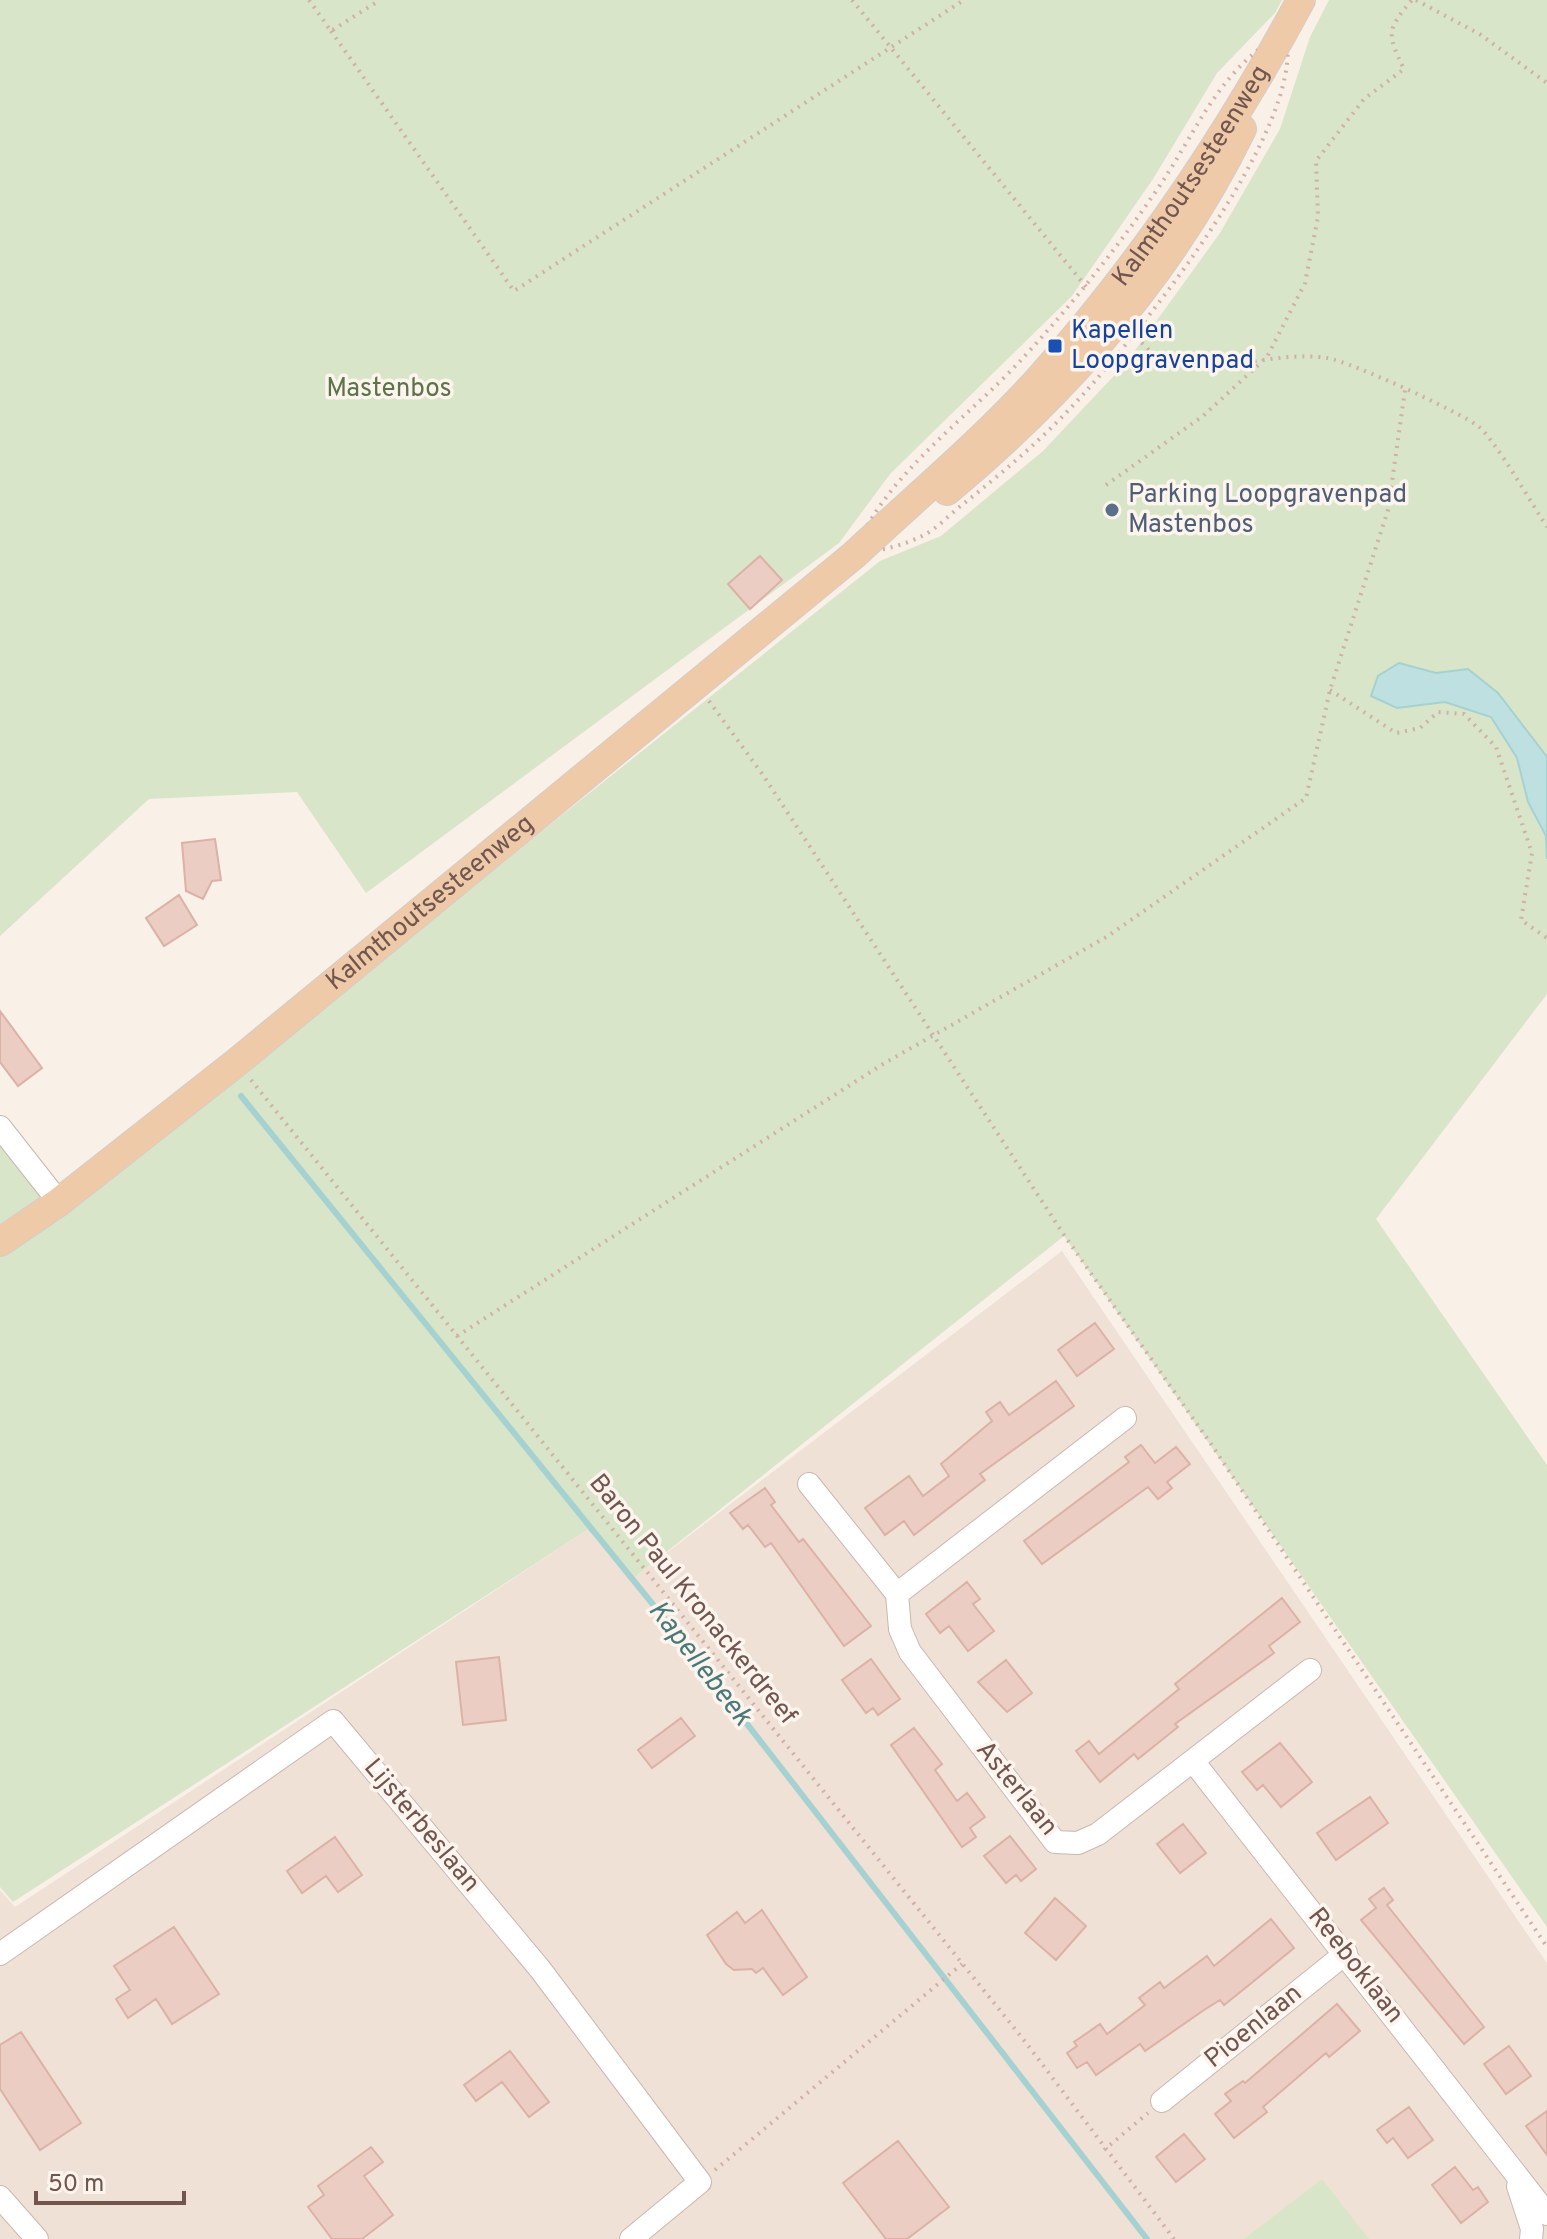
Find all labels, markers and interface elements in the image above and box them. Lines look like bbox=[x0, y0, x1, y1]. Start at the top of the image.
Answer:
street label: Kalmthoutsesteenweg bbox=[1105, 59, 1277, 293]
place label: Kapellen Loopgravenpad bbox=[1071, 315, 1254, 378]
marker: Kapellen Loopgravenpad bbox=[1046, 337, 1064, 355]
park label: Mastenbos bbox=[326, 373, 452, 406]
place label: Parking Loopgravenpad Mastenbos bbox=[1128, 479, 1407, 542]
marker: Parking Loopgravenpad Mastenbos bbox=[1103, 501, 1121, 519]
street label: Kalmthoutsesteenweg bbox=[320, 808, 541, 998]
street label: Baron Paul Kronackerdreef bbox=[581, 1468, 804, 1732]
water label: Kapellebeek bbox=[639, 1594, 760, 1734]
street label: Asterlaan bbox=[968, 1735, 1064, 1843]
street label: Lijsterbeslaan bbox=[355, 1752, 487, 1900]
street label: Reeboklaan bbox=[1300, 1902, 1410, 2030]
street label: Pioenlaan bbox=[1199, 1978, 1309, 2076]
scale bar bbox=[36, 2155, 184, 2205]
text: 50 m bbox=[48, 2170, 104, 2200]

